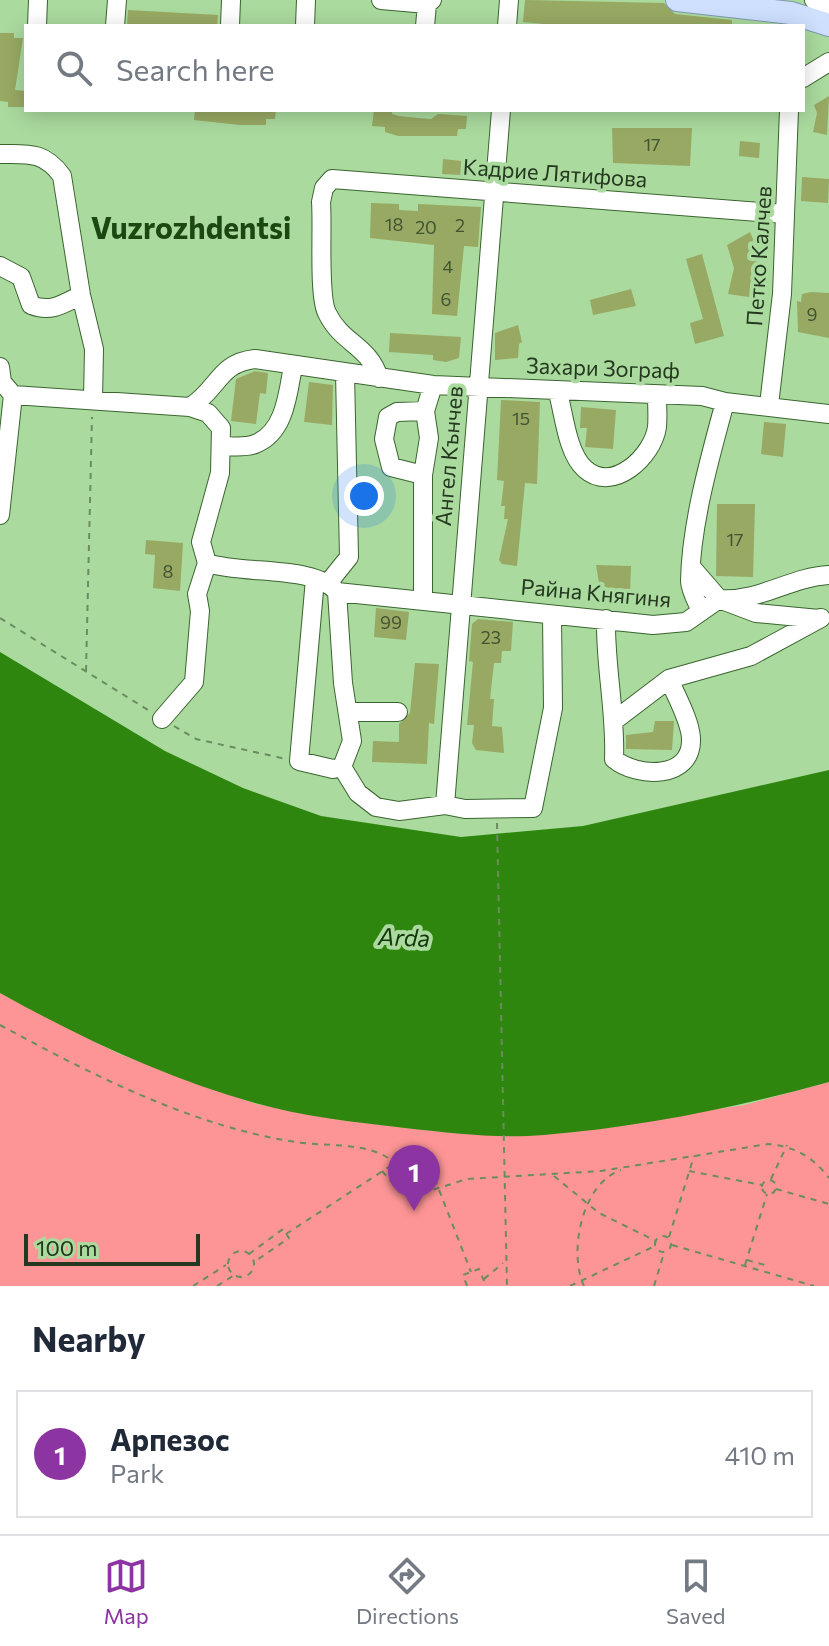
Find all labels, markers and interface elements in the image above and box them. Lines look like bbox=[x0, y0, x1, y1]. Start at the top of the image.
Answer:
search box bbox=[24, 24, 805, 112]
icon: search bbox=[52, 46, 96, 90]
text: Search here bbox=[116, 50, 275, 87]
house number: 17 bbox=[643, 133, 661, 155]
street label: Кадрие Лятифова bbox=[462, 153, 648, 192]
street label: Петко Калчев bbox=[740, 185, 777, 327]
district label: Vuzrozhdentsi bbox=[91, 208, 291, 245]
house number: 18 bbox=[385, 213, 403, 235]
house number: 2 bbox=[455, 214, 465, 236]
house number: 20 bbox=[415, 216, 437, 238]
house number: 4 bbox=[443, 255, 454, 277]
house number: 6 bbox=[441, 288, 451, 310]
house number: 9 bbox=[807, 303, 817, 325]
street label: Захари Зограф bbox=[526, 351, 680, 384]
street label: Ангел Кънчев bbox=[429, 385, 468, 527]
house number: 15 bbox=[512, 407, 530, 429]
your location bbox=[344, 476, 384, 516]
house number: 17 bbox=[726, 528, 744, 550]
house number: 8 bbox=[163, 560, 174, 582]
street label: Райна Княгиня bbox=[520, 572, 673, 613]
house number: 99 bbox=[380, 611, 402, 633]
house number: 23 bbox=[481, 626, 501, 648]
water label: Arda bbox=[376, 921, 431, 952]
pin: 1 bbox=[388, 1145, 440, 1211]
scale bar bbox=[24, 1230, 200, 1266]
text: 100 m bbox=[36, 1234, 98, 1261]
text: Nearby bbox=[32, 1317, 146, 1359]
text: Арпезос bbox=[110, 1420, 230, 1457]
text: 1 bbox=[54, 1439, 66, 1470]
text: 410 m bbox=[724, 1439, 795, 1470]
text: Park bbox=[110, 1457, 164, 1488]
tab: Map bbox=[104, 1554, 149, 1629]
tab: Directions bbox=[356, 1554, 459, 1629]
tab: Saved bbox=[666, 1554, 725, 1629]

